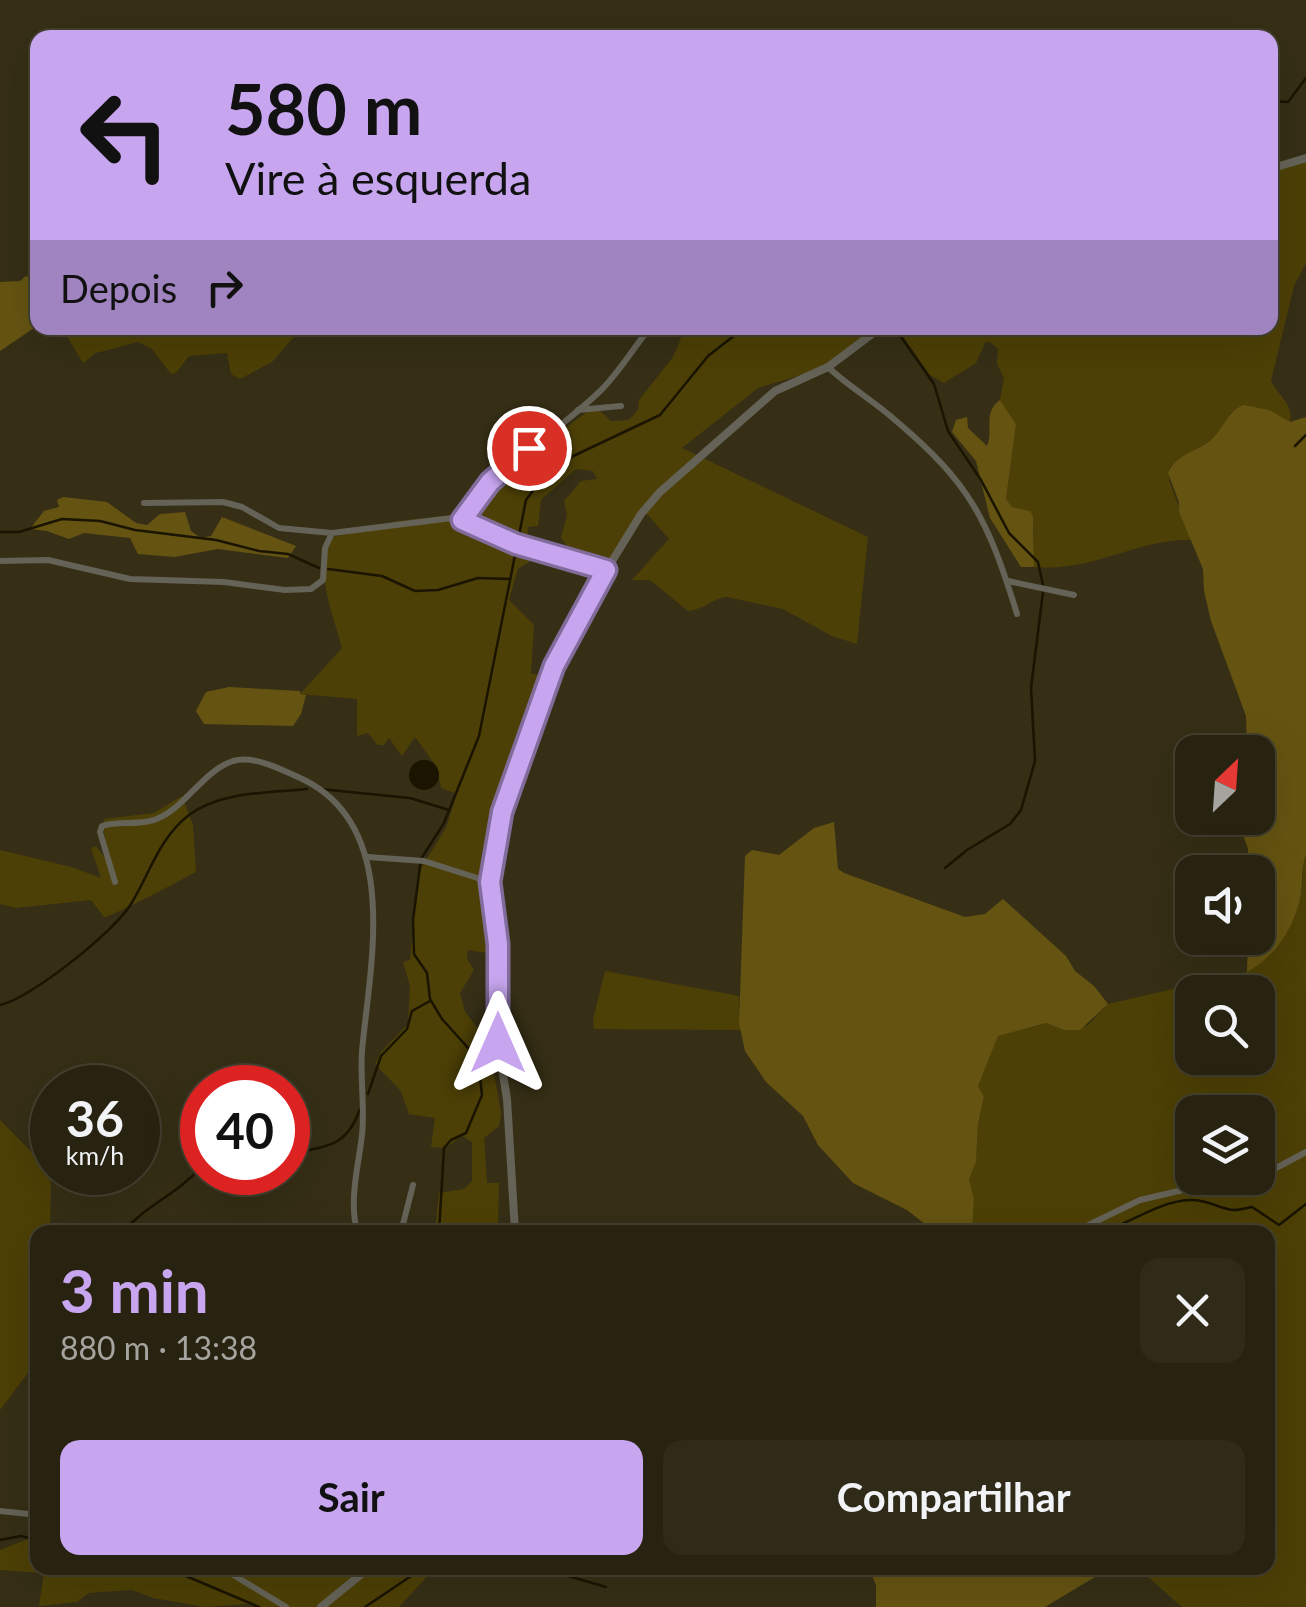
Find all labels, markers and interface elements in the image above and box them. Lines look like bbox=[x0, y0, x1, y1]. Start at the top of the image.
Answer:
text: 580 m bbox=[225, 66, 422, 150]
icon: left bbox=[60, 70, 190, 200]
text: Vire à esquerda bbox=[225, 151, 531, 205]
icon: right bbox=[197, 260, 252, 315]
text: Depois bbox=[60, 265, 177, 311]
pin bbox=[487, 406, 572, 491]
icon: arrive bbox=[502, 421, 557, 476]
north arrow bbox=[1175, 735, 1275, 835]
map controls bbox=[1175, 735, 1275, 1195]
button: sound bbox=[1175, 855, 1275, 955]
button: search bbox=[1175, 975, 1275, 1075]
position arrow bbox=[446, 991, 550, 1095]
speed limit sign: 40 bbox=[180, 1065, 310, 1195]
text: 36 bbox=[66, 1088, 124, 1148]
button: layers bbox=[1175, 1095, 1275, 1195]
text: km/h bbox=[66, 1140, 124, 1170]
text: 3 min bbox=[60, 1254, 209, 1326]
button: close bbox=[1140, 1258, 1245, 1363]
text: 880 m · 13:38 bbox=[60, 1328, 257, 1367]
button: Sair bbox=[60, 1440, 643, 1555]
button: Compartilhar bbox=[663, 1440, 1245, 1555]

